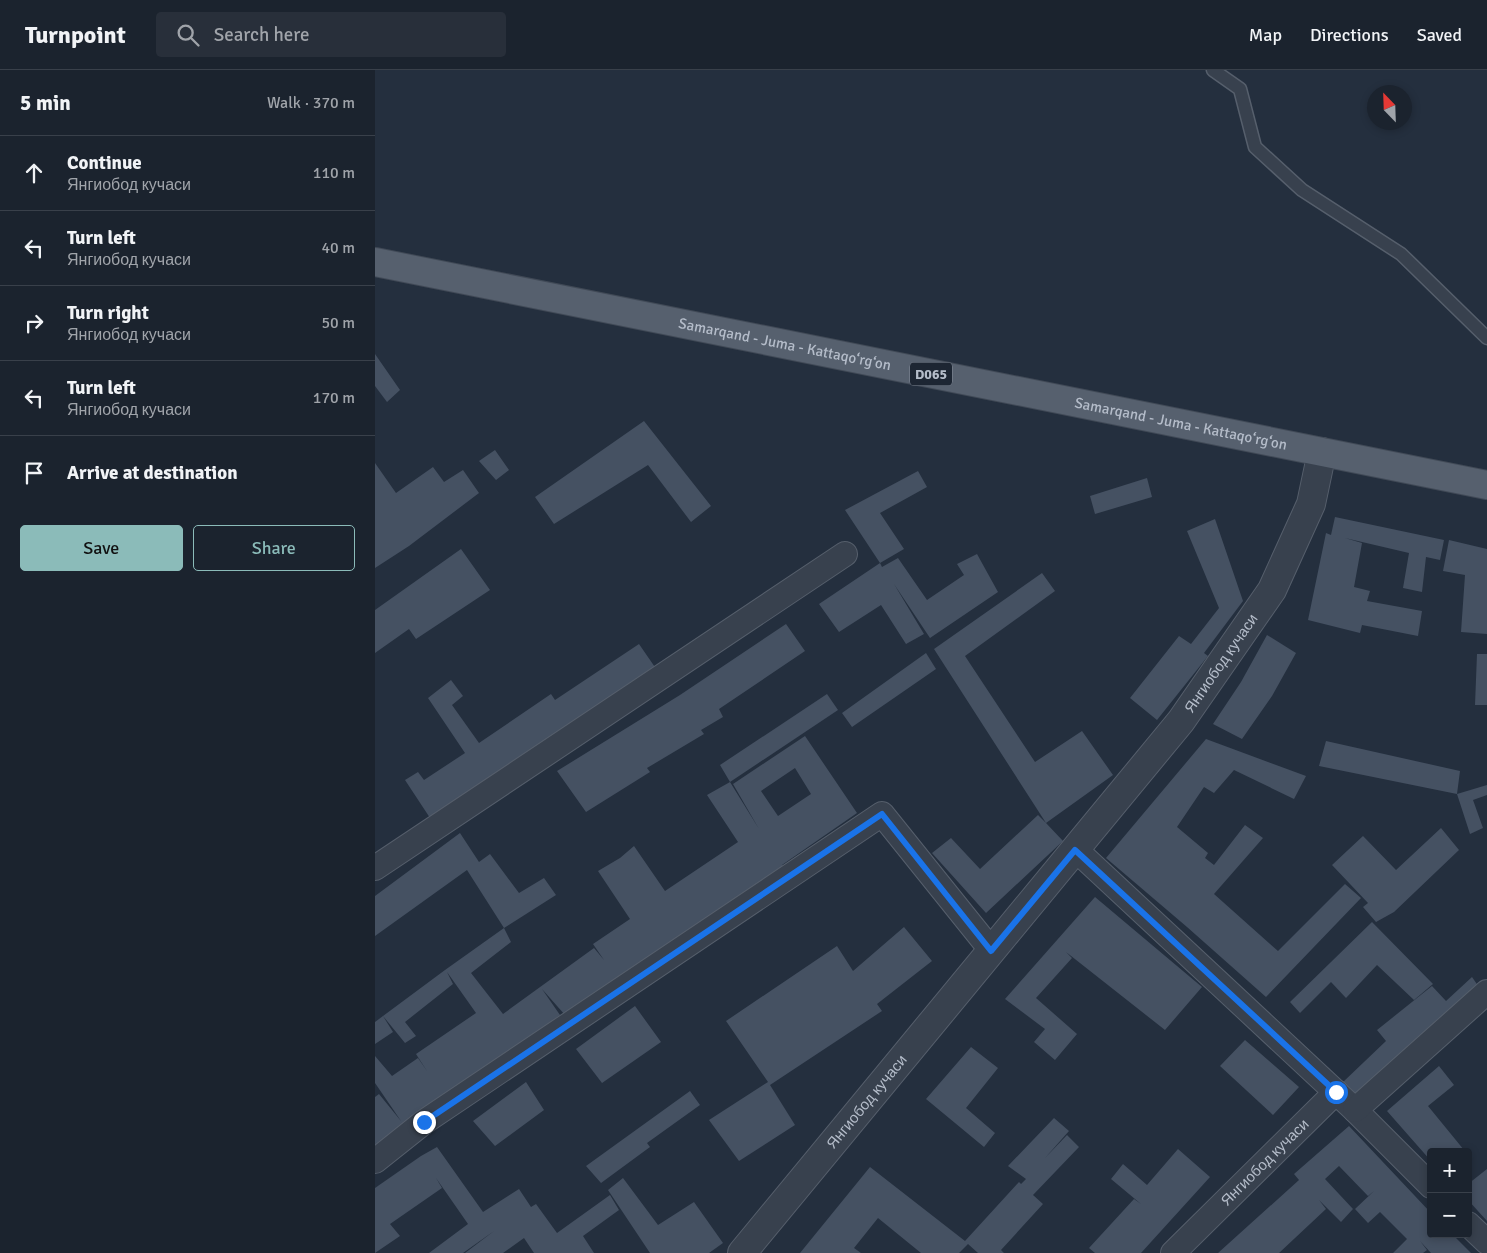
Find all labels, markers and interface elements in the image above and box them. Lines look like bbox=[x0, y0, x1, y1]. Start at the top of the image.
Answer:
search box bbox=[156, 12, 506, 57]
text: Turnpoint bbox=[25, 20, 126, 50]
icon: search bbox=[174, 21, 202, 49]
text: Search here bbox=[214, 23, 309, 47]
text: Map bbox=[1249, 24, 1282, 46]
text: Directions bbox=[1310, 24, 1389, 46]
text: Saved bbox=[1417, 24, 1462, 46]
north arrow bbox=[1367, 85, 1412, 130]
text: 5 min bbox=[20, 90, 71, 116]
text: Walk · 370 m bbox=[267, 93, 355, 113]
text: Continue bbox=[67, 151, 142, 175]
icon: ahead bbox=[20, 159, 48, 187]
text: 110 m bbox=[313, 163, 355, 183]
text: Янгиобод кучаси bbox=[67, 175, 191, 195]
text: Turn left bbox=[67, 226, 136, 250]
icon: left bbox=[20, 234, 48, 262]
text: 40 m bbox=[321, 238, 355, 258]
text: Янгиобод кучаси bbox=[67, 250, 191, 270]
text: Turn right bbox=[67, 301, 149, 325]
icon: right bbox=[20, 309, 48, 337]
text: 50 m bbox=[321, 313, 355, 333]
street label: Samarqand - Juma - Kattaqo‘rg‘on bbox=[677, 314, 893, 374]
text: Янгиобод кучаси bbox=[67, 325, 191, 345]
road number: D065 bbox=[910, 362, 952, 386]
text: Turn left bbox=[67, 376, 136, 400]
icon: left bbox=[20, 384, 48, 412]
text: 170 m bbox=[313, 388, 355, 408]
street label: Samarqand - Juma - Kattaqo‘rg‘on bbox=[1073, 394, 1289, 454]
text: Янгиобод кучаси bbox=[67, 400, 191, 420]
icon: arrive bbox=[20, 459, 48, 487]
text: Arrive at destination bbox=[67, 461, 238, 485]
button: Save bbox=[20, 525, 183, 571]
button: Share bbox=[193, 525, 355, 571]
street label: Янгиобод кучаси bbox=[1181, 610, 1262, 716]
street label: Янгиобод кучаси bbox=[823, 1051, 911, 1152]
route start bbox=[1325, 1081, 1348, 1104]
route end bbox=[413, 1111, 436, 1134]
street label: Янгиобод кучаси bbox=[1217, 1115, 1312, 1210]
map controls bbox=[1427, 1148, 1472, 1238]
button: + bbox=[1427, 1148, 1472, 1193]
button: − bbox=[1427, 1193, 1472, 1238]

